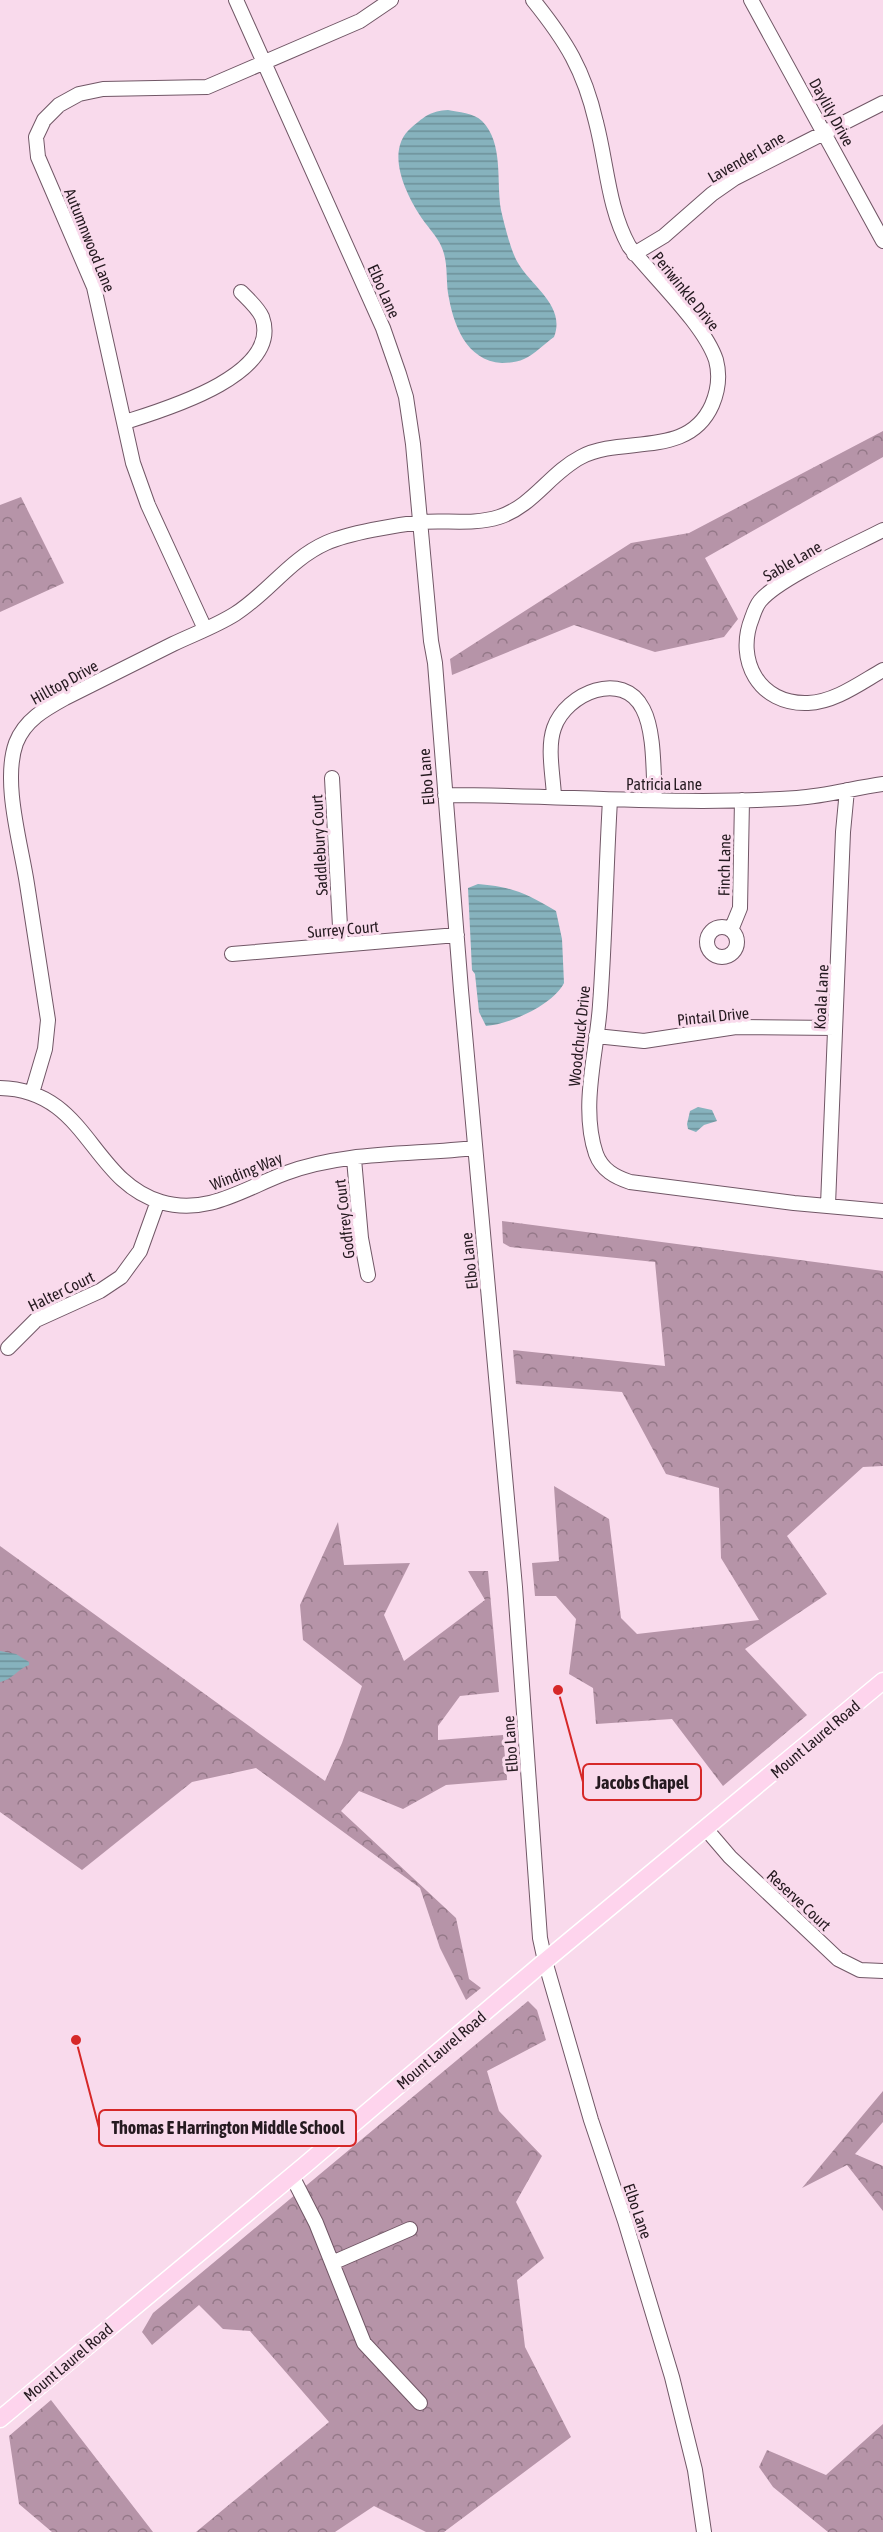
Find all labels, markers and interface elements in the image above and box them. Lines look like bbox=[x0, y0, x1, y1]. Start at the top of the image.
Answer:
street label: Daylily Drive bbox=[805, 75, 858, 150]
street label: Lavender Lane bbox=[704, 128, 788, 186]
street label: Autumnwood Lane bbox=[61, 186, 119, 294]
street label: Periwinkle Drive bbox=[649, 248, 723, 334]
street label: Elbo Lane bbox=[364, 261, 404, 321]
street label: Sable Lane bbox=[760, 537, 824, 585]
street label: Hilltop Drive bbox=[27, 656, 101, 709]
street label: Elbo Lane bbox=[415, 748, 437, 806]
street label: Patricia Lane bbox=[626, 775, 702, 793]
street label: Saddlebury Court bbox=[307, 794, 332, 896]
street label: Finch Lane bbox=[714, 834, 734, 896]
street label: Surrey Court bbox=[307, 917, 380, 942]
street label: Koala Lane bbox=[810, 964, 832, 1030]
street label: Woodchuck Drive bbox=[565, 985, 593, 1087]
street label: Pintail Drive bbox=[676, 1003, 750, 1029]
street label: Winding Way bbox=[207, 1148, 285, 1195]
street label: Godfrey Court bbox=[330, 1178, 359, 1260]
street label: Elbo Lane bbox=[457, 1232, 481, 1290]
street label: Halter Court bbox=[25, 1267, 97, 1315]
street label: Mount Laurel Road bbox=[767, 1696, 863, 1782]
street label: Elbo Lane bbox=[499, 1715, 521, 1773]
callout: Jacobs Chapel bbox=[583, 1764, 701, 1800]
text: Jacobs Chapel bbox=[594, 1772, 689, 1793]
street label: Reserve Court bbox=[763, 1866, 835, 1934]
street label: Mount Laurel Road bbox=[393, 2007, 489, 2093]
callout: Thomas E Harrington Middle School bbox=[99, 2110, 356, 2146]
text: Thomas E Harrington Middle School bbox=[112, 2117, 345, 2138]
street label: Elbo Lane bbox=[620, 2181, 656, 2241]
street label: Mount Laurel Road bbox=[20, 2319, 116, 2405]

